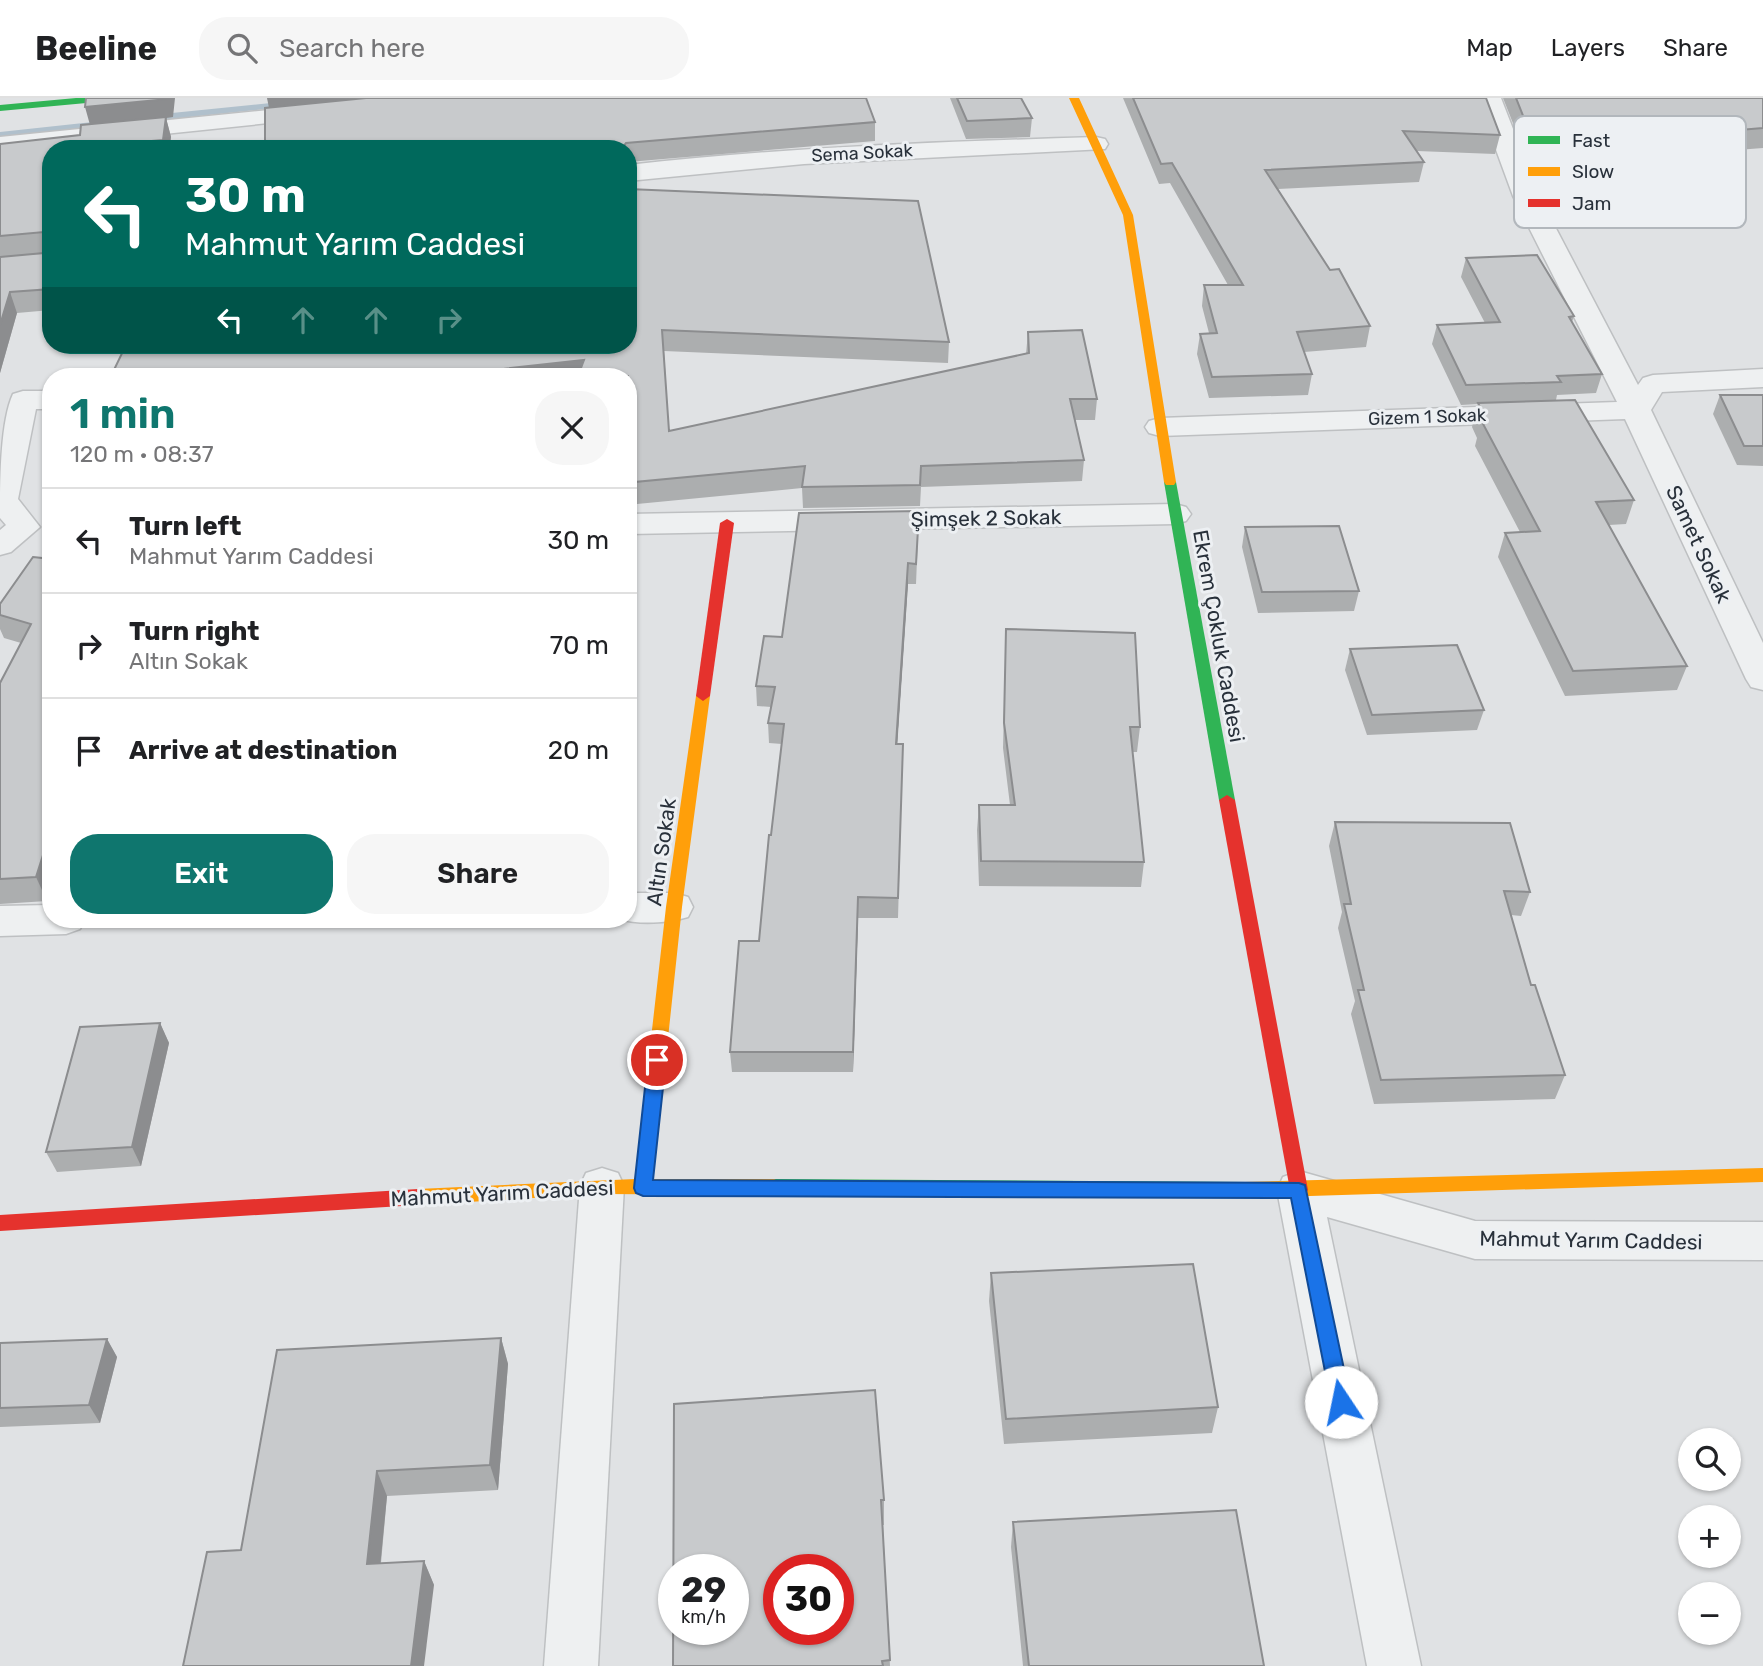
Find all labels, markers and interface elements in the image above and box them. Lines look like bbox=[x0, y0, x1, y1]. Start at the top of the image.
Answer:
search box bbox=[199, 17, 689, 80]
text: Beeline bbox=[35, 29, 157, 68]
icon: search bbox=[223, 29, 261, 67]
text: Search here bbox=[279, 33, 425, 64]
text: Map bbox=[1466, 34, 1513, 62]
text: Layers bbox=[1551, 34, 1625, 62]
text: Share bbox=[1663, 34, 1728, 62]
legend bbox=[1514, 116, 1746, 228]
text: Fast bbox=[1572, 129, 1611, 152]
street label: Sema Sokak bbox=[811, 139, 914, 167]
text: Slow bbox=[1572, 160, 1614, 183]
text: 30 m bbox=[185, 166, 306, 224]
icon: left bbox=[70, 168, 161, 259]
text: Jam bbox=[1572, 192, 1611, 215]
text: Mahmut Yarım Caddesi bbox=[185, 225, 525, 263]
icon: left bbox=[211, 301, 249, 339]
icon: ahead bbox=[284, 301, 322, 339]
icon: ahead bbox=[357, 301, 395, 339]
icon: right bbox=[430, 301, 468, 339]
text: 1 min bbox=[70, 389, 176, 439]
button: close bbox=[535, 391, 609, 465]
street label: Gizem 1 Sokak bbox=[1368, 404, 1487, 430]
text: 120 m · 08:37 bbox=[70, 440, 214, 468]
street label: Samet Sokak bbox=[1661, 481, 1737, 607]
street label: Şimşek 2 Sokak bbox=[910, 504, 1062, 532]
text: Turn left bbox=[129, 511, 241, 542]
icon: left bbox=[70, 522, 108, 560]
text: 30 m bbox=[547, 525, 609, 556]
street label: Ekrem Çokluk Caddesi bbox=[1188, 528, 1250, 744]
text: Mahmut Yarım Caddesi bbox=[129, 542, 373, 570]
text: Turn right bbox=[129, 616, 259, 647]
icon: right bbox=[70, 627, 108, 665]
text: 70 m bbox=[550, 630, 609, 661]
text: Altın Sokak bbox=[129, 647, 248, 675]
icon: arrive bbox=[70, 732, 108, 770]
text: Arrive at destination bbox=[129, 735, 397, 766]
text: 20 m bbox=[548, 735, 609, 766]
street label: Altın Sokak bbox=[641, 796, 681, 907]
button: Exit bbox=[70, 834, 333, 914]
button: Share bbox=[347, 834, 609, 914]
pin bbox=[627, 1030, 687, 1090]
icon: arrive bbox=[638, 1041, 676, 1079]
street label: Mahmut Yarım Caddesi bbox=[390, 1175, 614, 1211]
street label: Mahmut Yarım Caddesi bbox=[1479, 1226, 1703, 1254]
position arrow bbox=[1304, 1365, 1378, 1439]
map controls bbox=[1678, 1428, 1741, 1645]
button: search bbox=[1678, 1428, 1741, 1491]
button: + bbox=[1678, 1505, 1741, 1568]
speed limit sign: 30 bbox=[763, 1554, 854, 1645]
text: 29 bbox=[681, 1569, 726, 1611]
button: − bbox=[1678, 1582, 1741, 1645]
text: km/h bbox=[681, 1606, 726, 1628]

